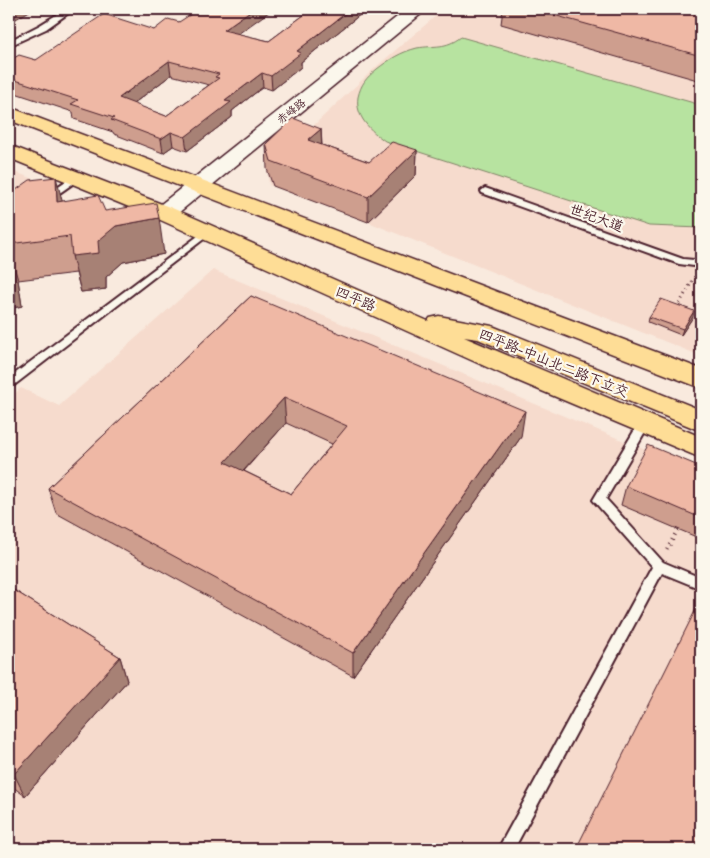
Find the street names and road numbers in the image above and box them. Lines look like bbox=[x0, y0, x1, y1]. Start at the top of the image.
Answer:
street label: 赤峰路 bbox=[274, 95, 308, 127]
street label: 世纪大道 bbox=[567, 198, 627, 236]
street label: 四平路 bbox=[333, 281, 379, 315]
street label: 四平路-中山北二路下立交 bbox=[476, 323, 632, 401]

